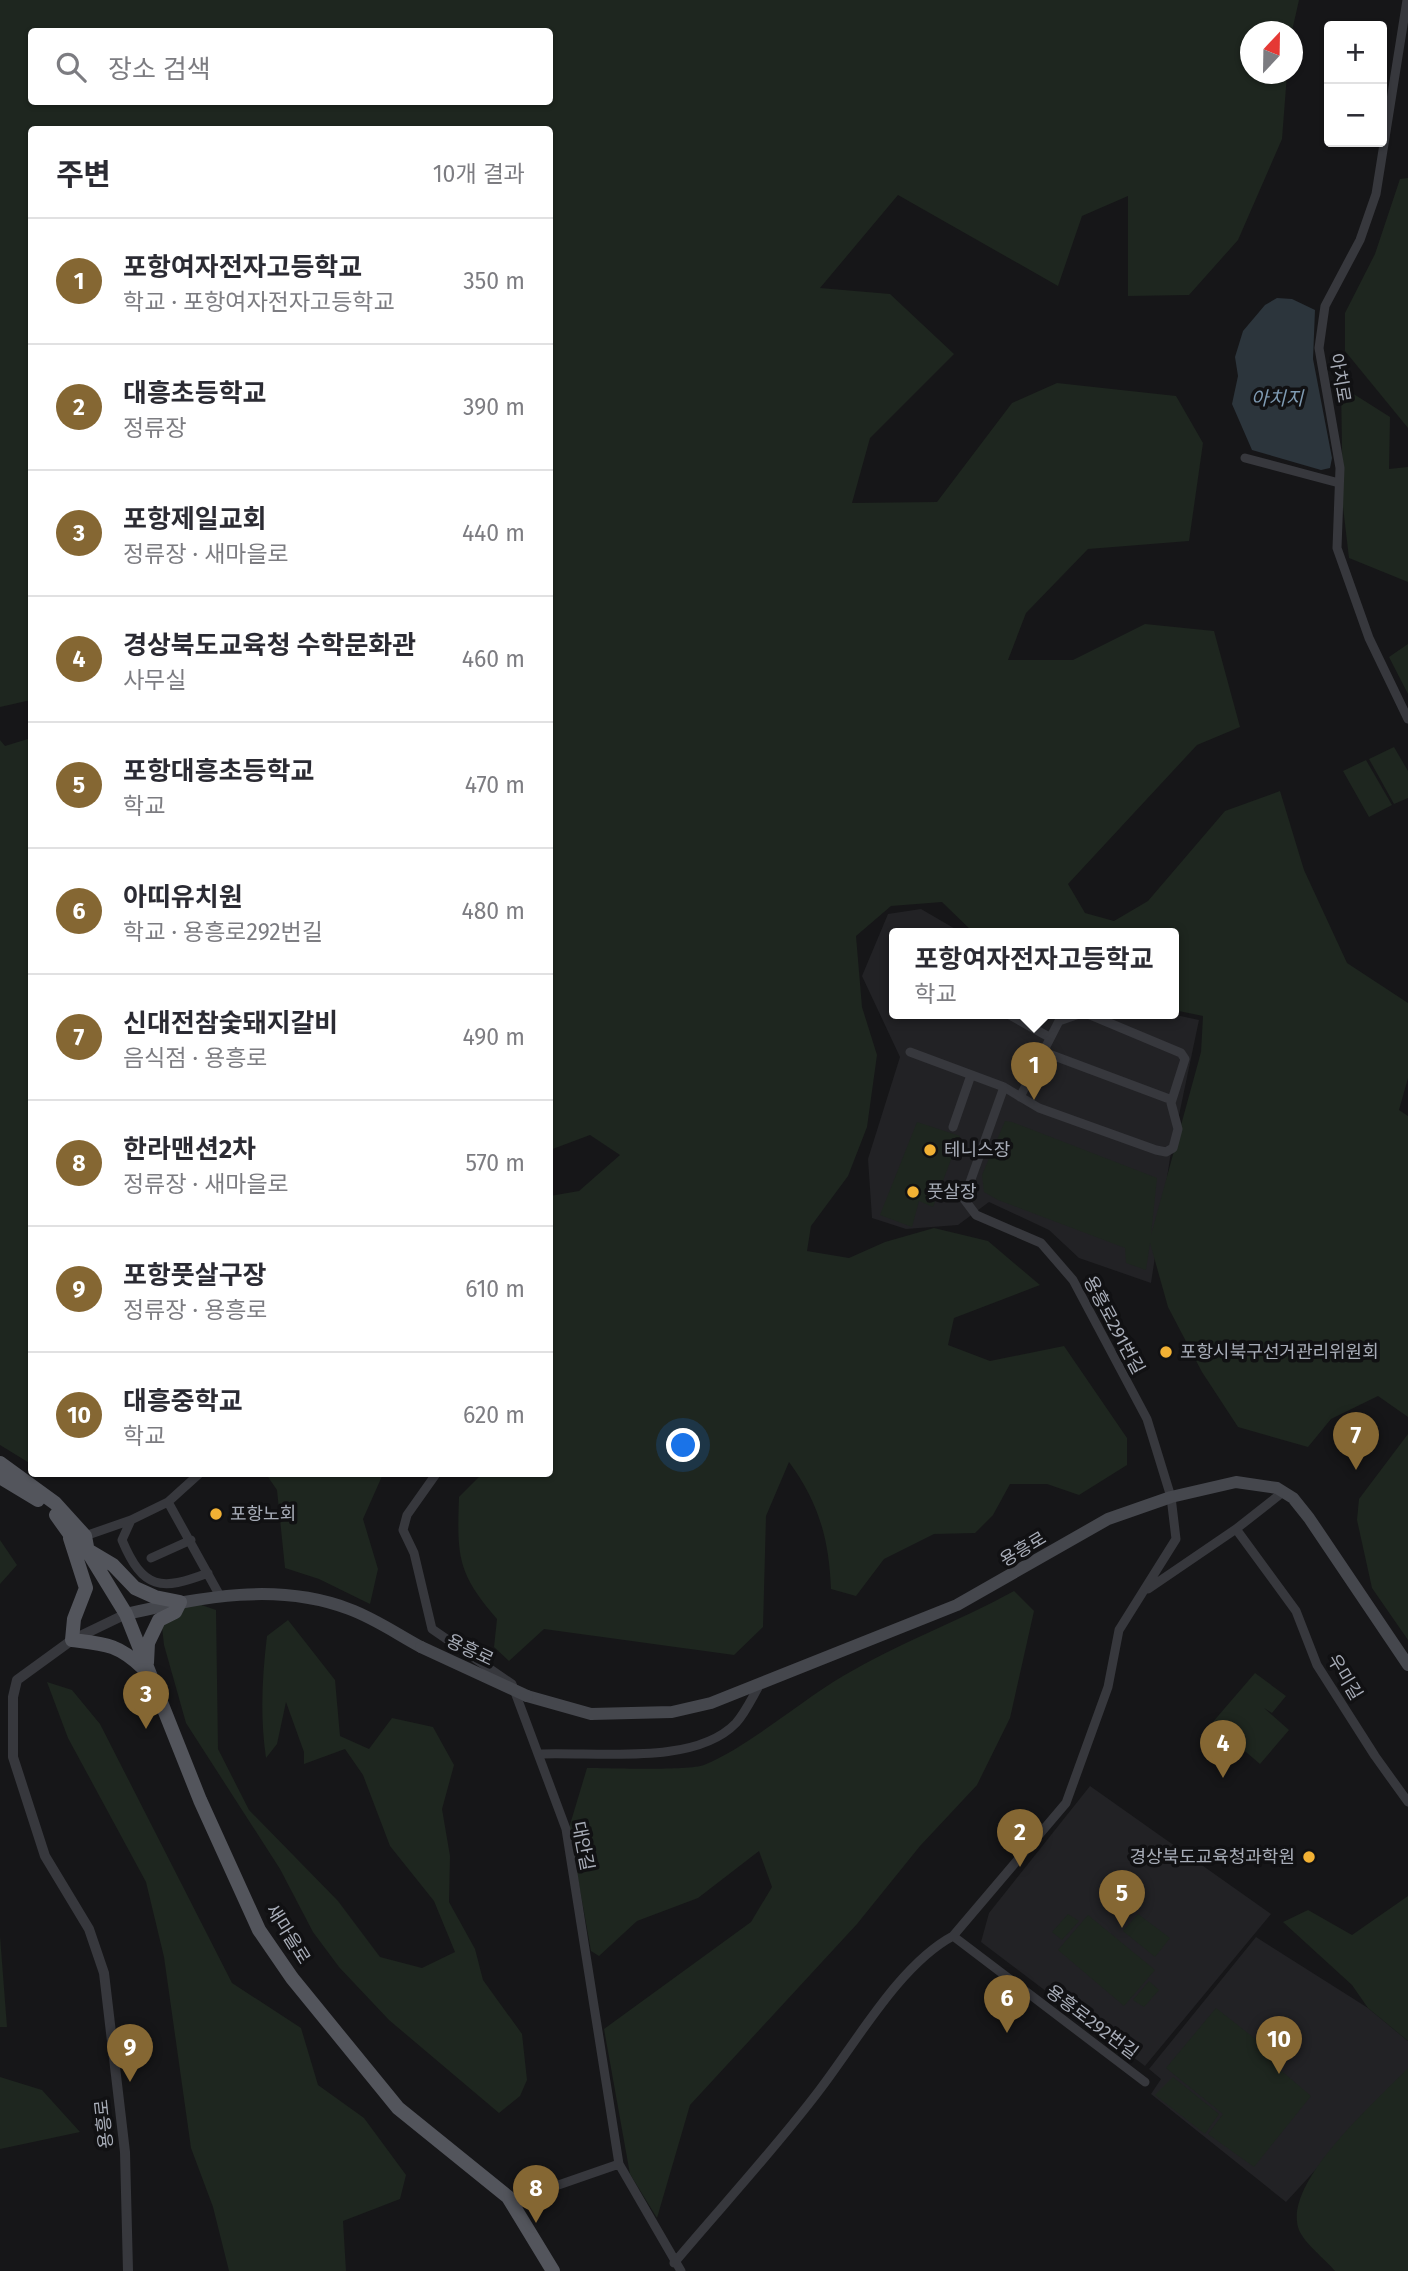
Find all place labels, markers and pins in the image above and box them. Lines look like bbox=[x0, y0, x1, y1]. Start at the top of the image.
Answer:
pin: 1 bbox=[1011, 1042, 1057, 1100]
place label: 테니스장 bbox=[944, 1139, 1010, 1161]
marker: 테니스장 bbox=[922, 1142, 938, 1158]
place label: 풋살장 bbox=[927, 1181, 977, 1203]
marker: 풋살장 bbox=[905, 1184, 921, 1200]
place label: 포항시북구선거관리위원회 bbox=[1180, 1341, 1379, 1363]
marker: 포항시북구선거관리위원회 bbox=[1158, 1344, 1174, 1360]
pin: 7 bbox=[1333, 1412, 1379, 1470]
place label: 포항노회 bbox=[230, 1503, 296, 1525]
marker: 포항노회 bbox=[208, 1506, 224, 1522]
pin: 3 bbox=[123, 1671, 169, 1729]
pin: 4 bbox=[1200, 1720, 1246, 1778]
pin: 2 bbox=[997, 1809, 1043, 1867]
place label: 경상북도교육청과학원 bbox=[1129, 1846, 1295, 1868]
marker: 경상북도교육청과학원 bbox=[1301, 1849, 1317, 1865]
pin: 5 bbox=[1099, 1870, 1145, 1928]
pin: 6 bbox=[984, 1975, 1030, 2033]
pin: 10 bbox=[1256, 2016, 1302, 2074]
pin: 9 bbox=[107, 2024, 153, 2082]
pin: 8 bbox=[513, 2165, 559, 2223]

